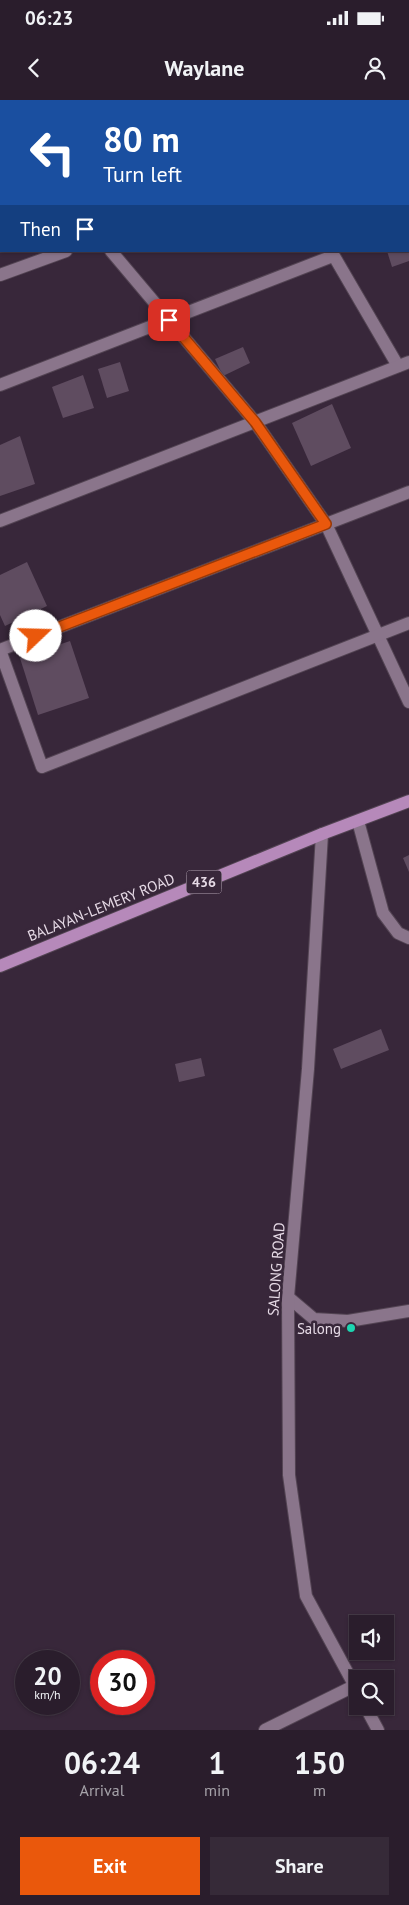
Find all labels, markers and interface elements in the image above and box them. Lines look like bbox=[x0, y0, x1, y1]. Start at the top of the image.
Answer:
text: 06:23 bbox=[25, 6, 73, 30]
icon: back bbox=[20, 54, 48, 82]
text: Waylane bbox=[165, 54, 244, 82]
icon: person bbox=[361, 54, 389, 82]
text: 80 m bbox=[103, 116, 180, 162]
icon: left bbox=[20, 120, 85, 185]
text: Turn left bbox=[103, 160, 182, 188]
icon: arrive bbox=[71, 215, 99, 243]
text: Then bbox=[20, 217, 61, 241]
pin bbox=[148, 299, 190, 341]
icon: arrive bbox=[155, 306, 183, 334]
position arrow bbox=[9.0, 609, 61.0, 661]
street label: BALAYAN-LEMERY ROAD bbox=[25, 869, 177, 945]
road number: 436 bbox=[186, 870, 222, 894]
street label: SALONG ROAD bbox=[263, 1222, 289, 1316]
place label: Salong bbox=[297, 1319, 341, 1338]
marker: Salong bbox=[345, 1322, 357, 1334]
map controls bbox=[349, 1615, 394, 1715]
button: sound bbox=[349, 1615, 394, 1660]
speed limit sign: 30 bbox=[90, 1650, 155, 1715]
text: 20 bbox=[33, 1660, 62, 1692]
button: search bbox=[349, 1670, 394, 1715]
text: km/h bbox=[34, 1687, 61, 1702]
text: 06:24 bbox=[64, 1743, 140, 1782]
text: 1 bbox=[209, 1743, 226, 1782]
text: 150 bbox=[294, 1743, 345, 1782]
text: Arrival bbox=[80, 1780, 124, 1800]
text: min bbox=[204, 1780, 230, 1800]
text: m bbox=[313, 1780, 326, 1800]
button: Exit bbox=[20, 1837, 200, 1895]
button: Share bbox=[210, 1837, 389, 1895]

